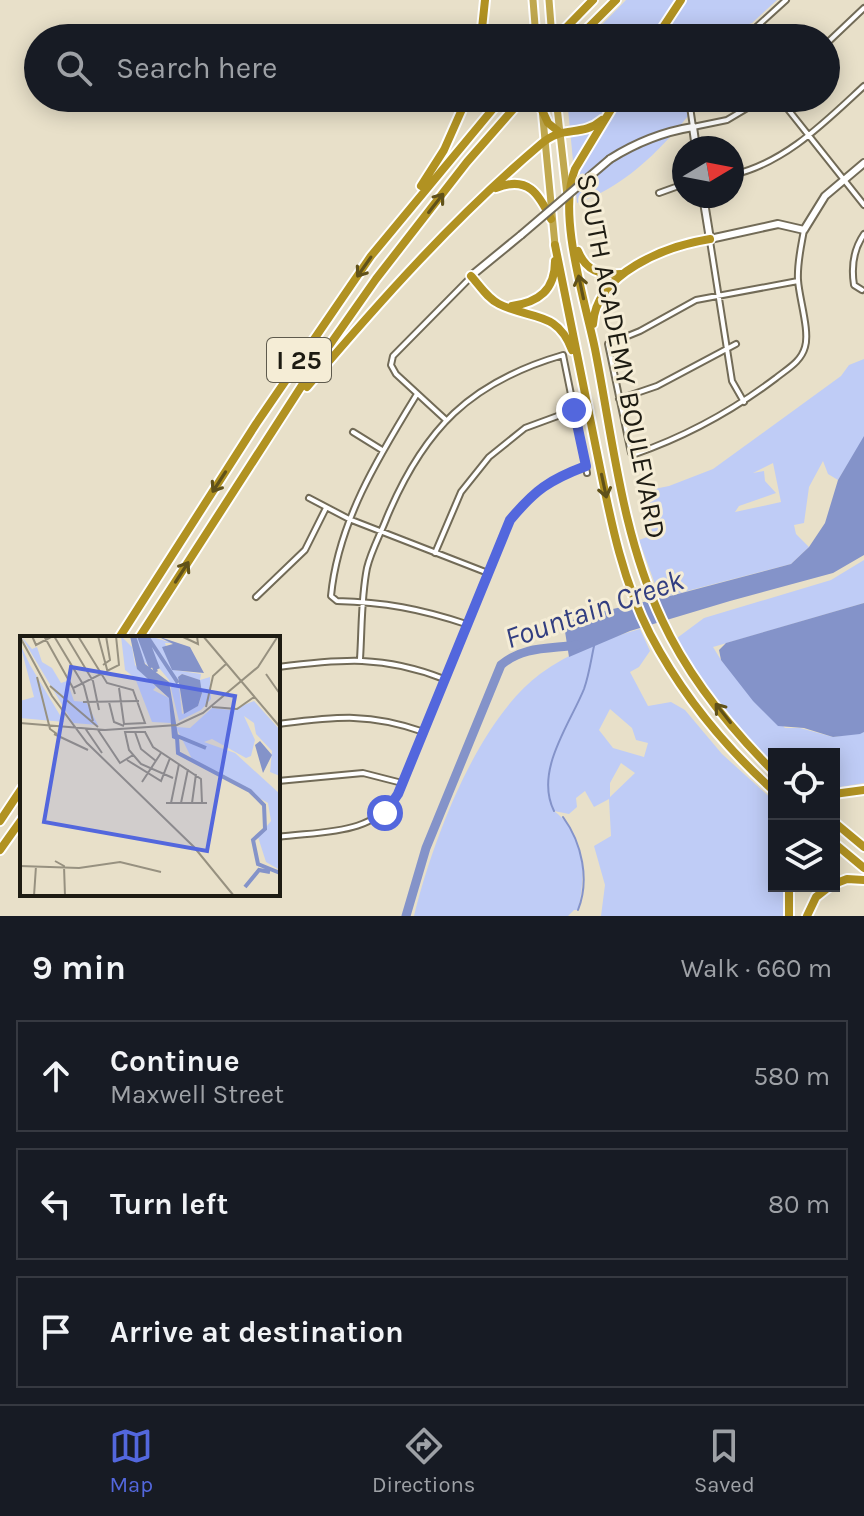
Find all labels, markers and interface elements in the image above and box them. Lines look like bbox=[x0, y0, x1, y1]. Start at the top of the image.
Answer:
search box bbox=[24, 24, 840, 112]
icon: search bbox=[52, 46, 96, 90]
text: Search here bbox=[116, 50, 277, 86]
north arrow bbox=[672, 136, 744, 208]
street label: SOUTH ACADEMY BOULEVARD bbox=[570, 171, 673, 541]
one-way arrow bbox=[427, 193, 444, 214]
one-way arrow bbox=[356, 255, 372, 277]
one-way arrow bbox=[573, 275, 588, 301]
road number: I 25 bbox=[267, 338, 331, 382]
route end bbox=[556, 392, 592, 428]
one-way arrow bbox=[210, 471, 227, 493]
one-way arrow bbox=[597, 472, 612, 498]
water label: Fountain Creek bbox=[500, 561, 689, 656]
one-way arrow bbox=[173, 562, 190, 584]
inset map bbox=[20, 636, 280, 896]
one-way arrow bbox=[714, 703, 731, 724]
map controls bbox=[768, 748, 840, 892]
button: locate bbox=[768, 748, 840, 820]
route start bbox=[367, 795, 403, 831]
button: layers bbox=[768, 820, 840, 892]
text: 9 min bbox=[32, 948, 126, 988]
text: Walk · 660 m bbox=[681, 953, 832, 984]
text: Continue bbox=[110, 1043, 240, 1079]
icon: ahead bbox=[34, 1054, 78, 1098]
text: 580 m bbox=[753, 1061, 830, 1092]
text: Maxwell Street bbox=[110, 1079, 284, 1110]
icon: left bbox=[34, 1182, 78, 1226]
text: Turn left bbox=[110, 1186, 228, 1222]
text: 80 m bbox=[768, 1189, 830, 1220]
icon: arrive bbox=[34, 1310, 78, 1354]
text: Arrive at destination bbox=[110, 1314, 404, 1350]
tab: Map bbox=[109, 1424, 153, 1498]
tab: Directions bbox=[372, 1424, 475, 1498]
tab: Saved bbox=[694, 1424, 755, 1498]

